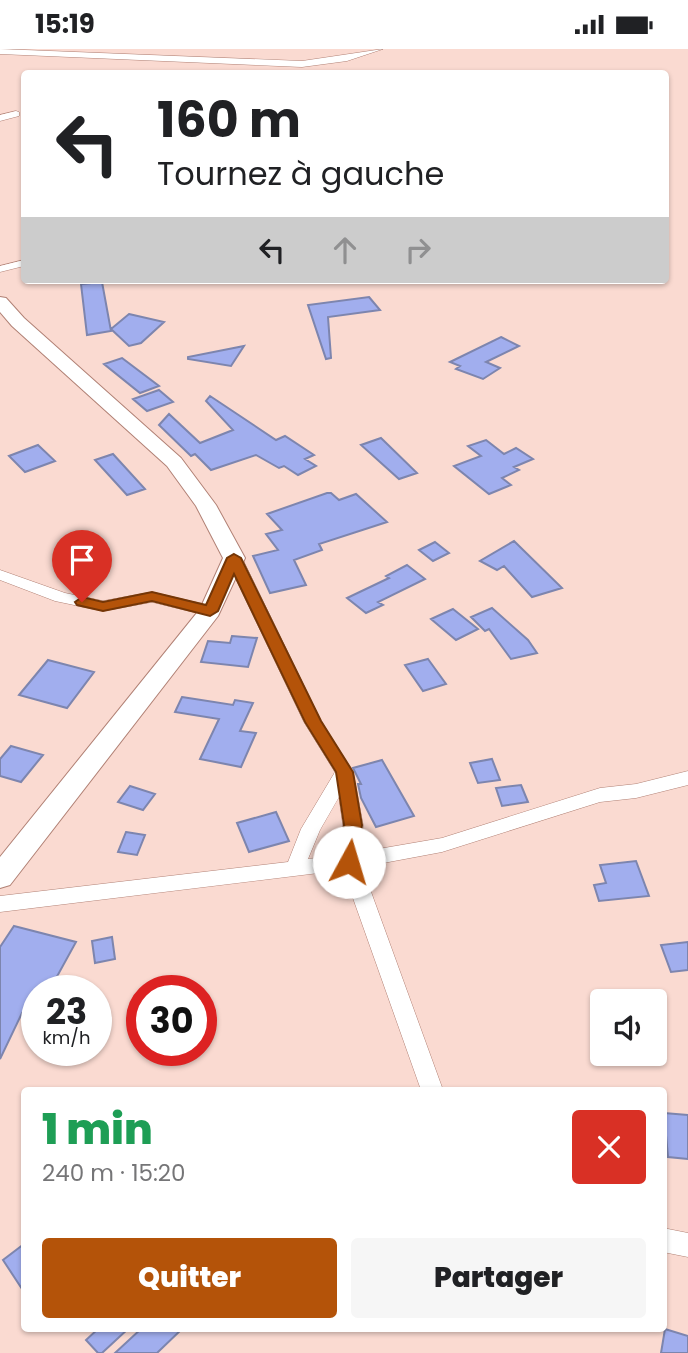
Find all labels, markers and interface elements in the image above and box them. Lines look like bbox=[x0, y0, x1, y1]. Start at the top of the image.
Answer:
text: 15:19 bbox=[35, 6, 95, 42]
text: 160 m bbox=[157, 86, 301, 154]
icon: left bbox=[42, 98, 133, 189]
text: Tournez à gauche bbox=[157, 151, 444, 196]
icon: left bbox=[253, 231, 291, 269]
icon: ahead bbox=[326, 231, 364, 269]
icon: right bbox=[399, 231, 437, 269]
pin bbox=[52, 530, 112, 602]
icon: arrive bbox=[63, 541, 101, 579]
position arrow bbox=[312, 825, 386, 899]
speed limit sign: 30 bbox=[126, 975, 217, 1066]
text: 23 bbox=[46, 987, 87, 1036]
map controls bbox=[590, 989, 667, 1066]
button: sound bbox=[590, 989, 667, 1066]
text: km/h bbox=[43, 1025, 90, 1050]
text: 1 min bbox=[42, 1100, 153, 1159]
button: close bbox=[572, 1110, 646, 1184]
text: 240 m · 15:20 bbox=[42, 1157, 186, 1189]
button: Quitter bbox=[42, 1238, 337, 1318]
button: Partager bbox=[351, 1238, 646, 1318]

